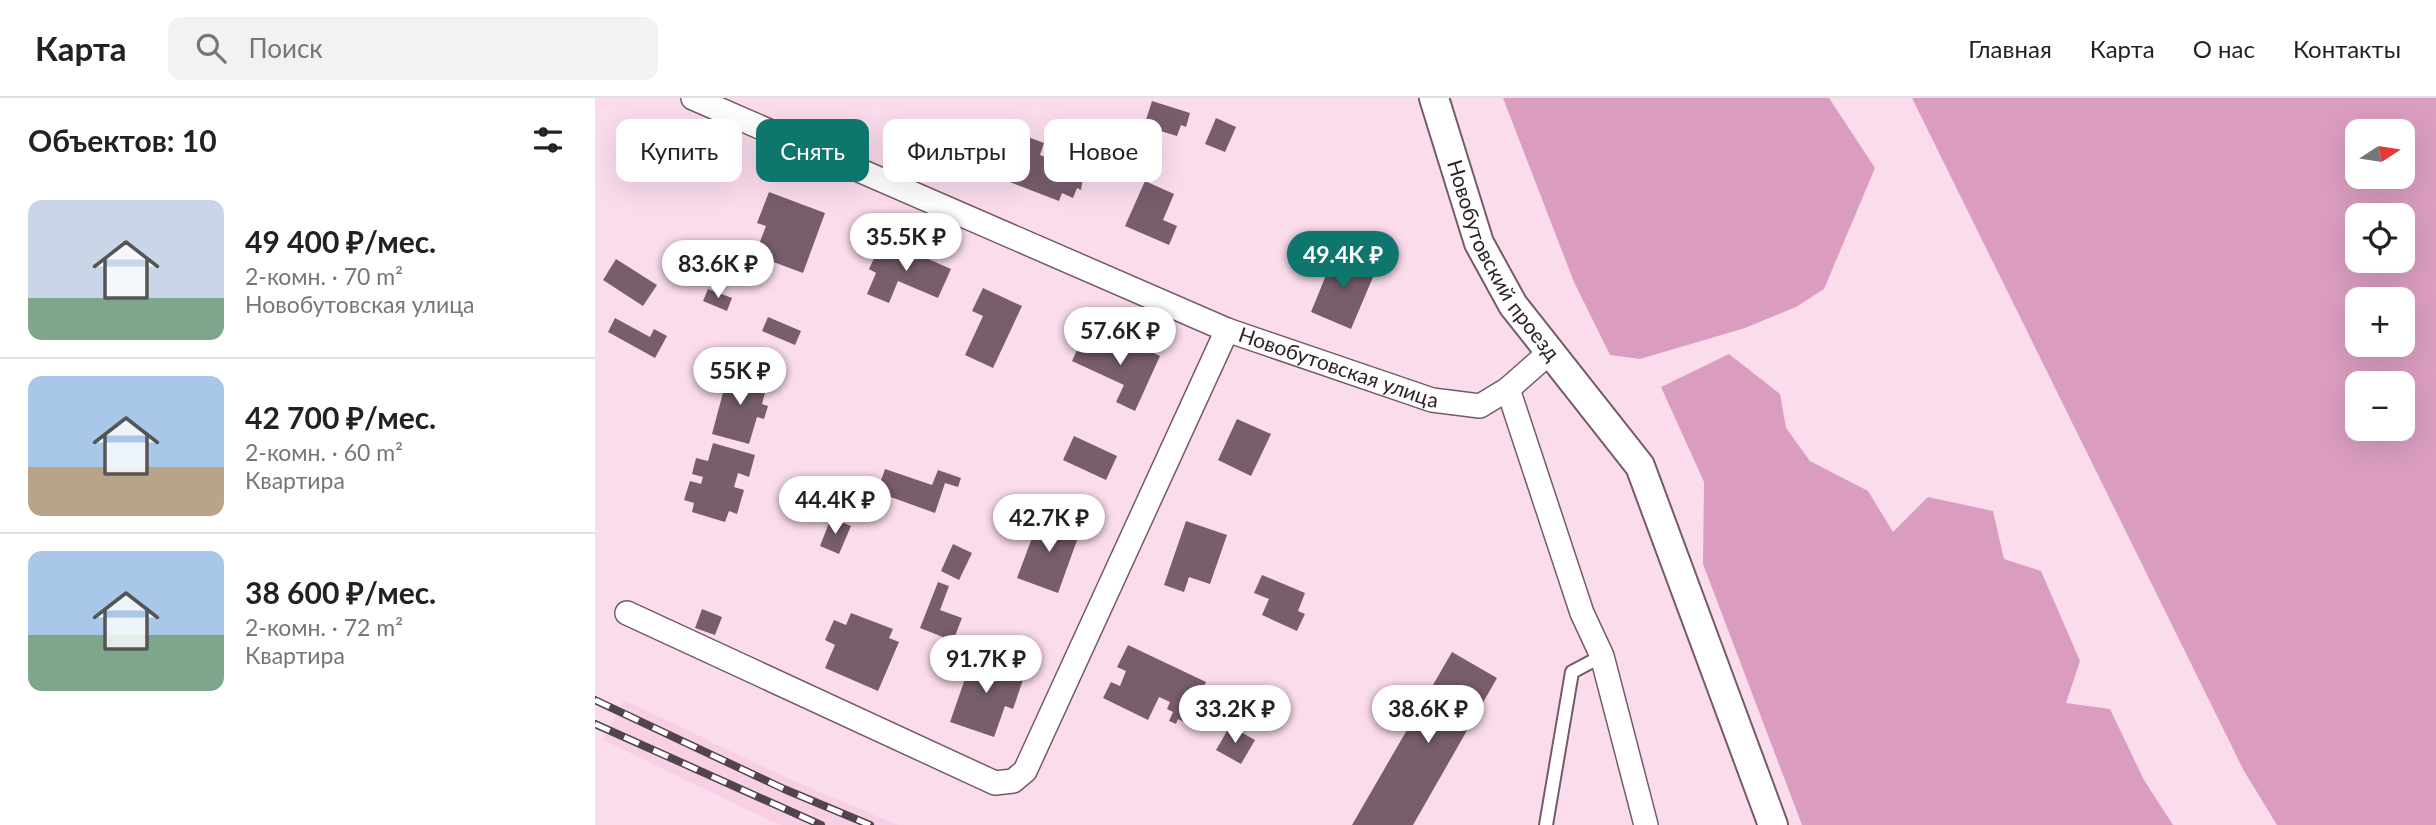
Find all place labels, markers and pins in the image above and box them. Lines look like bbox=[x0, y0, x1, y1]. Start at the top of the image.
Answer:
pin: 35.5K ₽ bbox=[841, 214, 971, 273]
pin: 49.4K ₽ bbox=[1278, 232, 1408, 291]
pin: 83.6K ₽ bbox=[653, 240, 783, 300]
pin: 57.6K ₽ bbox=[1055, 308, 1185, 367]
pin: 55K ₽ bbox=[691, 348, 789, 407]
pin: 44.4K ₽ bbox=[770, 476, 900, 536]
pin: 42.7K ₽ bbox=[984, 494, 1114, 554]
pin: 91.7K ₽ bbox=[921, 636, 1051, 695]
pin: 33.2K ₽ bbox=[1170, 686, 1300, 745]
pin: 38.6K ₽ bbox=[1363, 686, 1493, 745]

